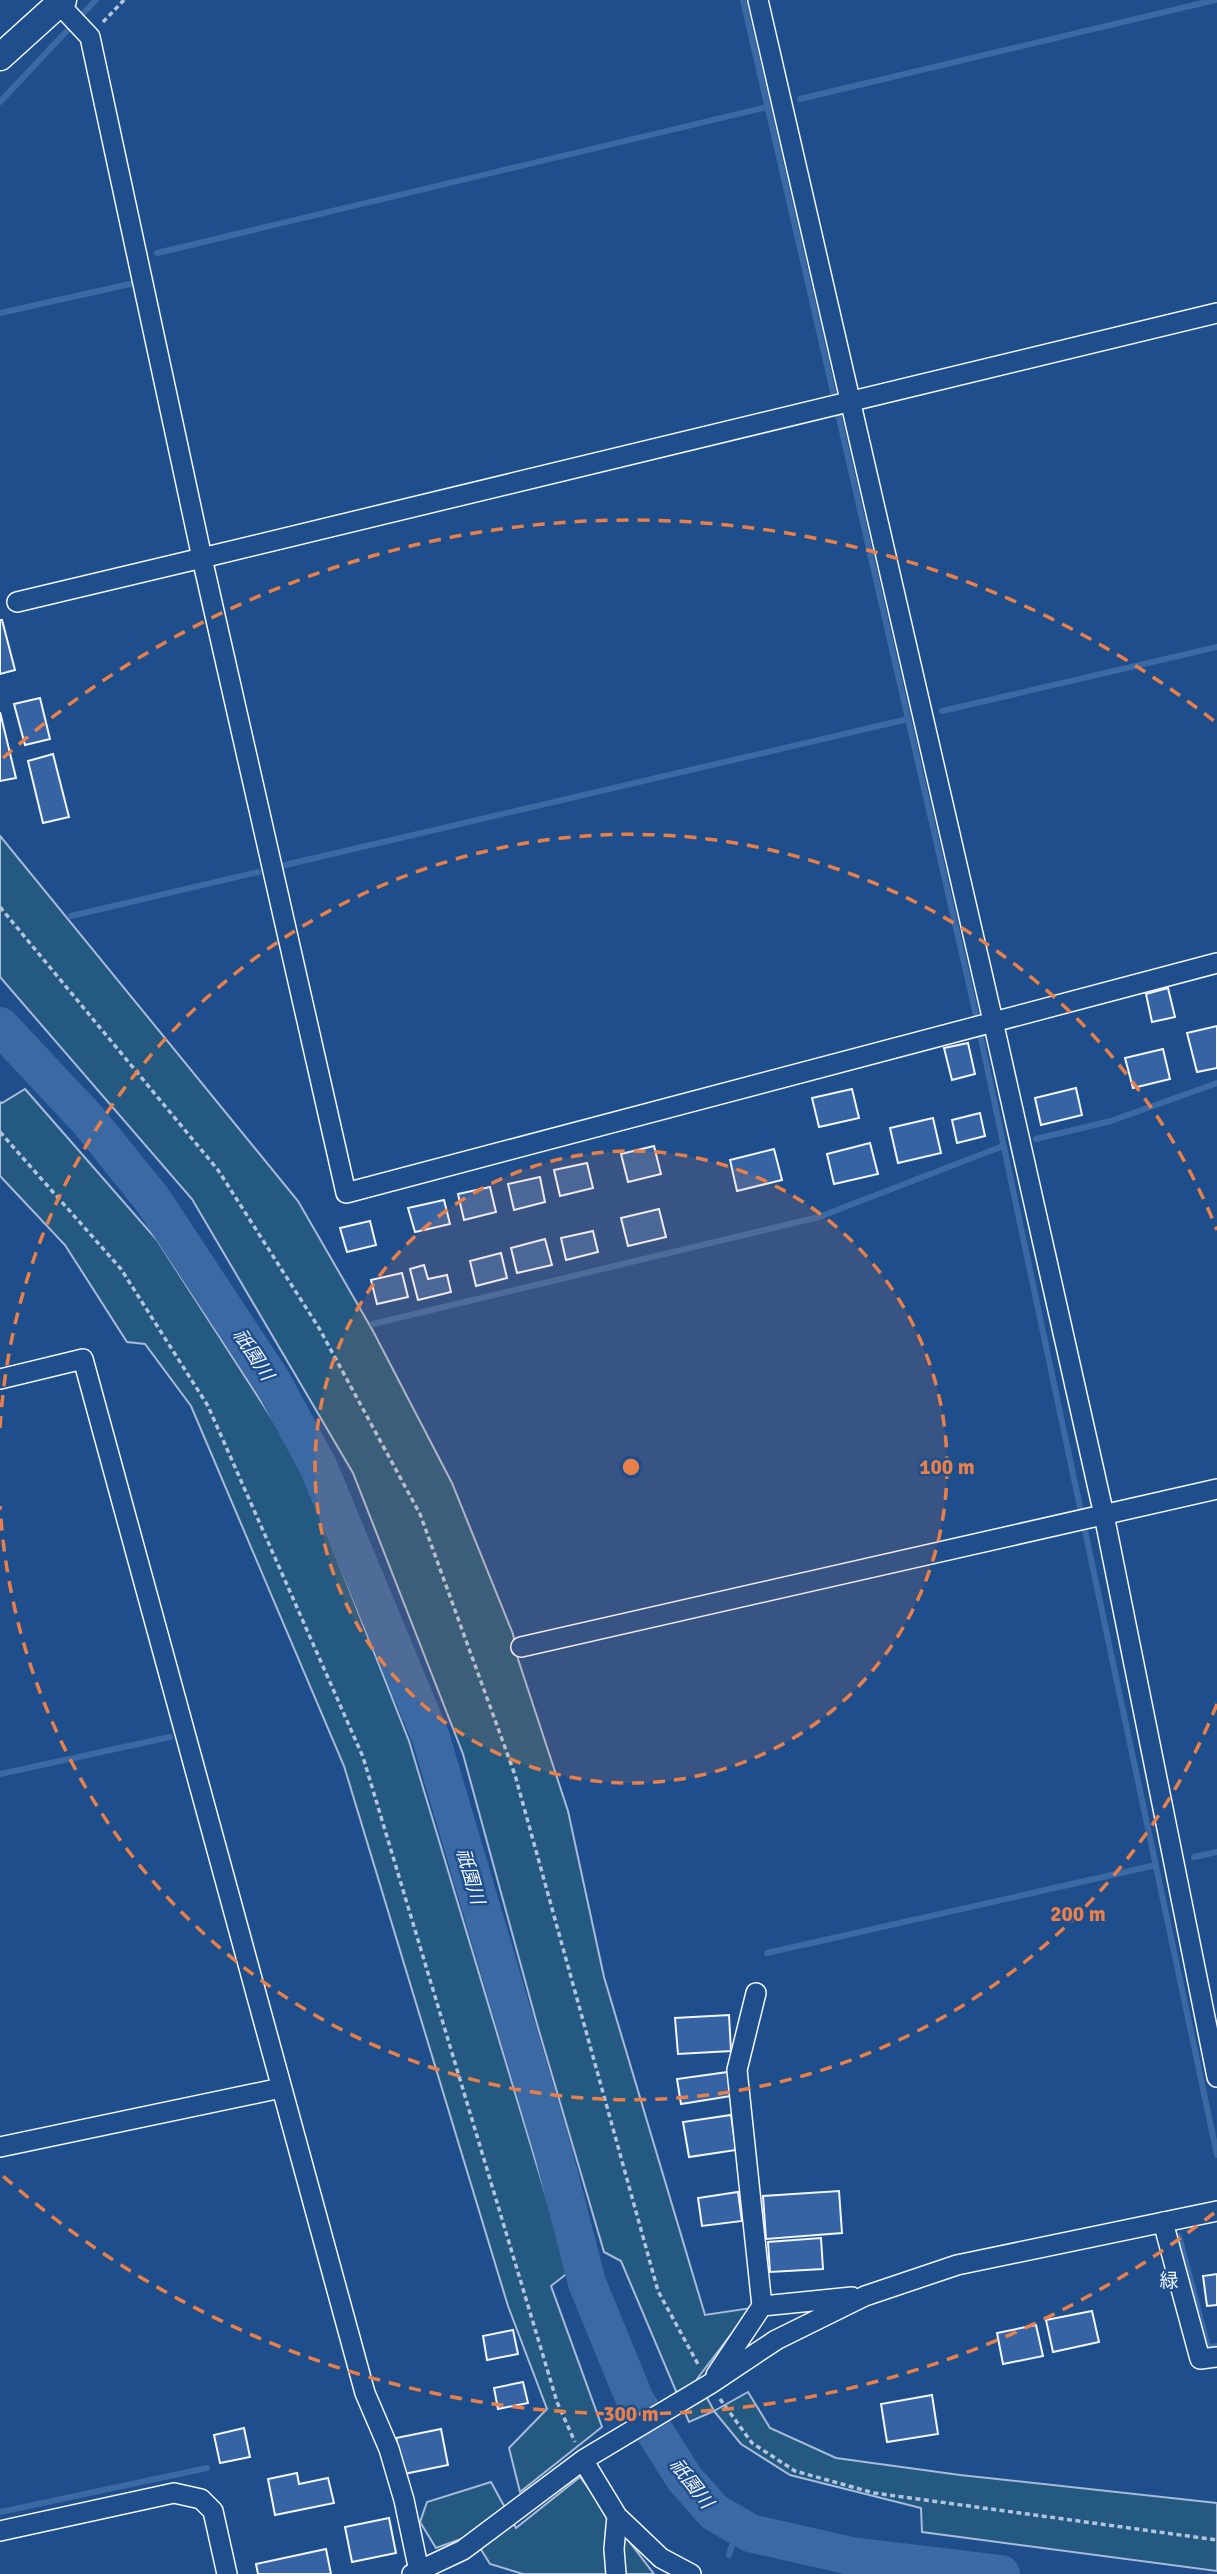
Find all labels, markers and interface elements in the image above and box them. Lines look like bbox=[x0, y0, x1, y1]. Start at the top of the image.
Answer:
water label: 祇園川 bbox=[228, 1324, 280, 1387]
text: 100 m bbox=[919, 1454, 975, 1480]
centre of rings bbox=[619, 1455, 643, 1479]
water label: 祇園川 bbox=[451, 1846, 490, 1909]
text: 200 m bbox=[1050, 1901, 1106, 1927]
district label: 緑 bbox=[1159, 2269, 1179, 2293]
text: 300 m bbox=[603, 2401, 659, 2427]
water label: 祇園川 bbox=[664, 2454, 719, 2515]

